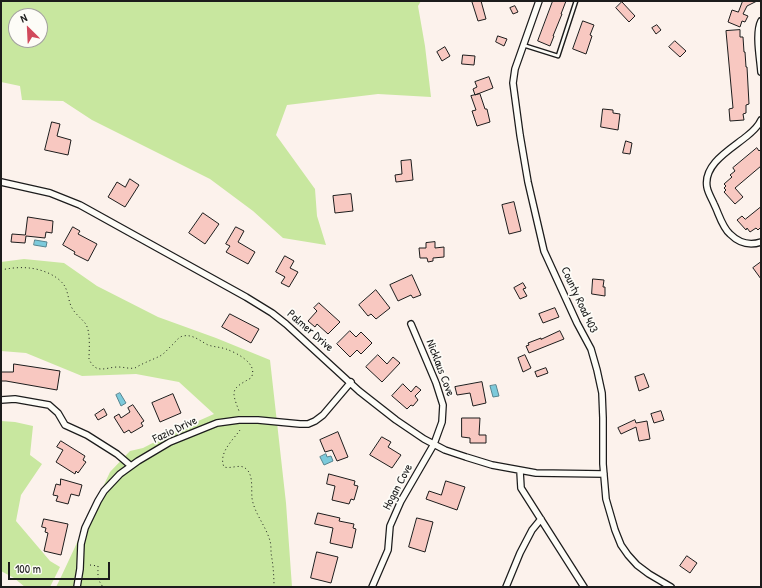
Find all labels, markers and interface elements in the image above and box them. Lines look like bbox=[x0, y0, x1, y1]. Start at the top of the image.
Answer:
north arrow bbox=[8, 8, 48, 48]
text: N bbox=[18, 10, 29, 26]
street label: County Road 403 bbox=[557, 265, 601, 335]
street label: Palmer Drive bbox=[284, 307, 336, 355]
street label: Nicklaus Cove bbox=[423, 338, 457, 398]
street label: Fazio Drive bbox=[151, 413, 199, 447]
street label: Hogan Cove bbox=[380, 462, 416, 512]
scale bar bbox=[10, 554, 112, 580]
text: 100 m bbox=[15, 560, 41, 577]

